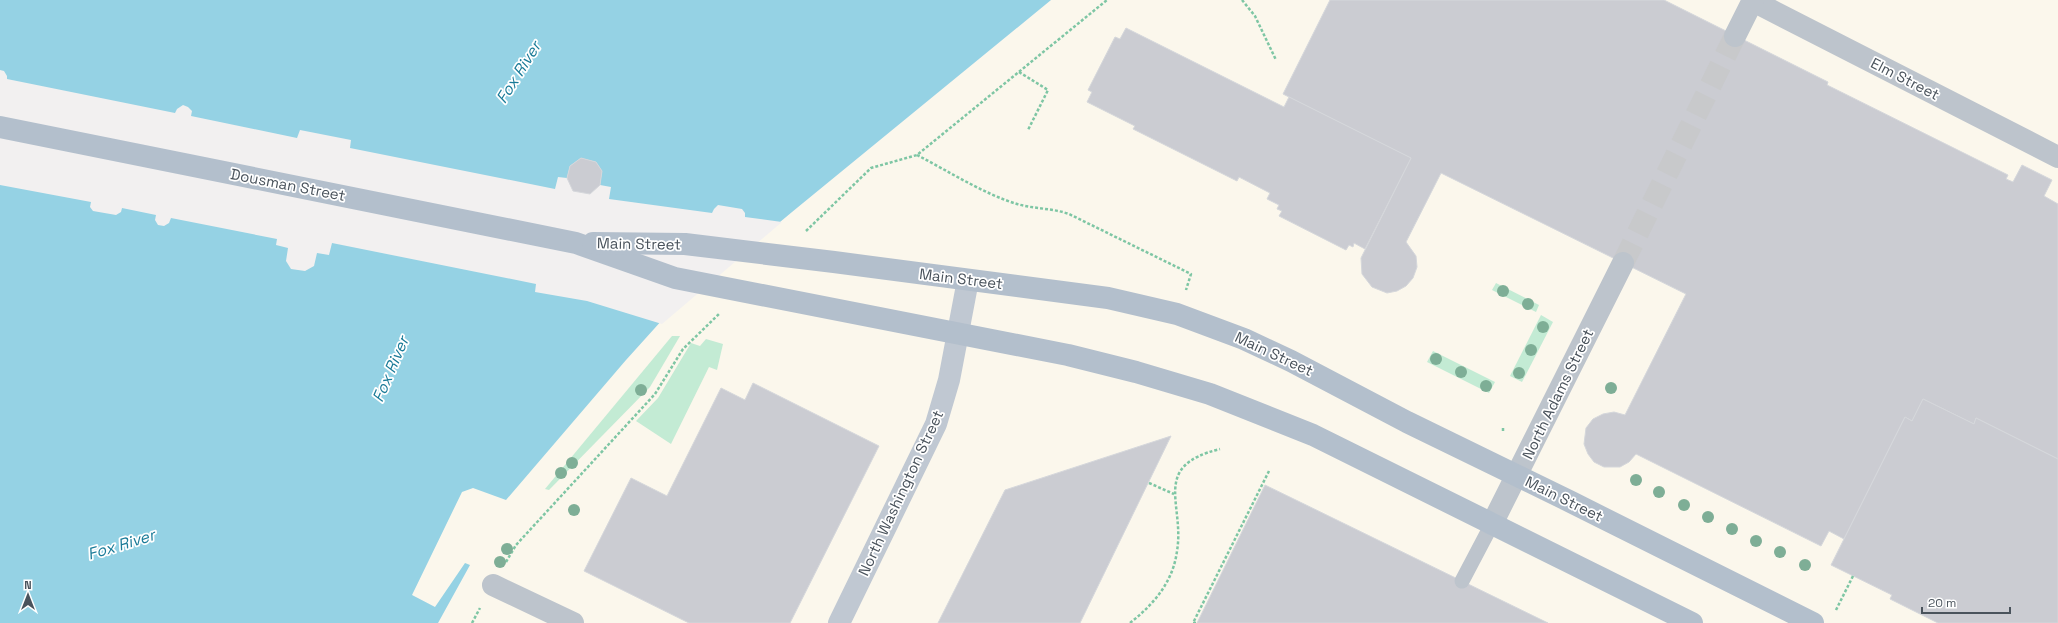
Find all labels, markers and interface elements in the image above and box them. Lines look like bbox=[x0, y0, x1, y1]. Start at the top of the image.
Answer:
water label: Fox River bbox=[491, 36, 547, 107]
street label: Elm Street bbox=[1868, 53, 1943, 104]
street label: Dousman Street bbox=[229, 164, 347, 205]
street label: Main Street bbox=[597, 233, 681, 254]
street label: Main Street bbox=[918, 264, 1004, 293]
street label: North Adams Street bbox=[1518, 325, 1597, 462]
street label: Main Street bbox=[1232, 327, 1316, 380]
water label: Fox River bbox=[367, 331, 414, 405]
street label: North Washington Street bbox=[854, 407, 947, 579]
street label: Main Street bbox=[1522, 472, 1606, 526]
water label: Fox River bbox=[85, 524, 159, 565]
north arrow bbox=[8, 575, 48, 615]
text: N bbox=[24, 578, 32, 592]
scale bar bbox=[1922, 589, 2010, 615]
text: 20 m bbox=[1928, 595, 1956, 611]

